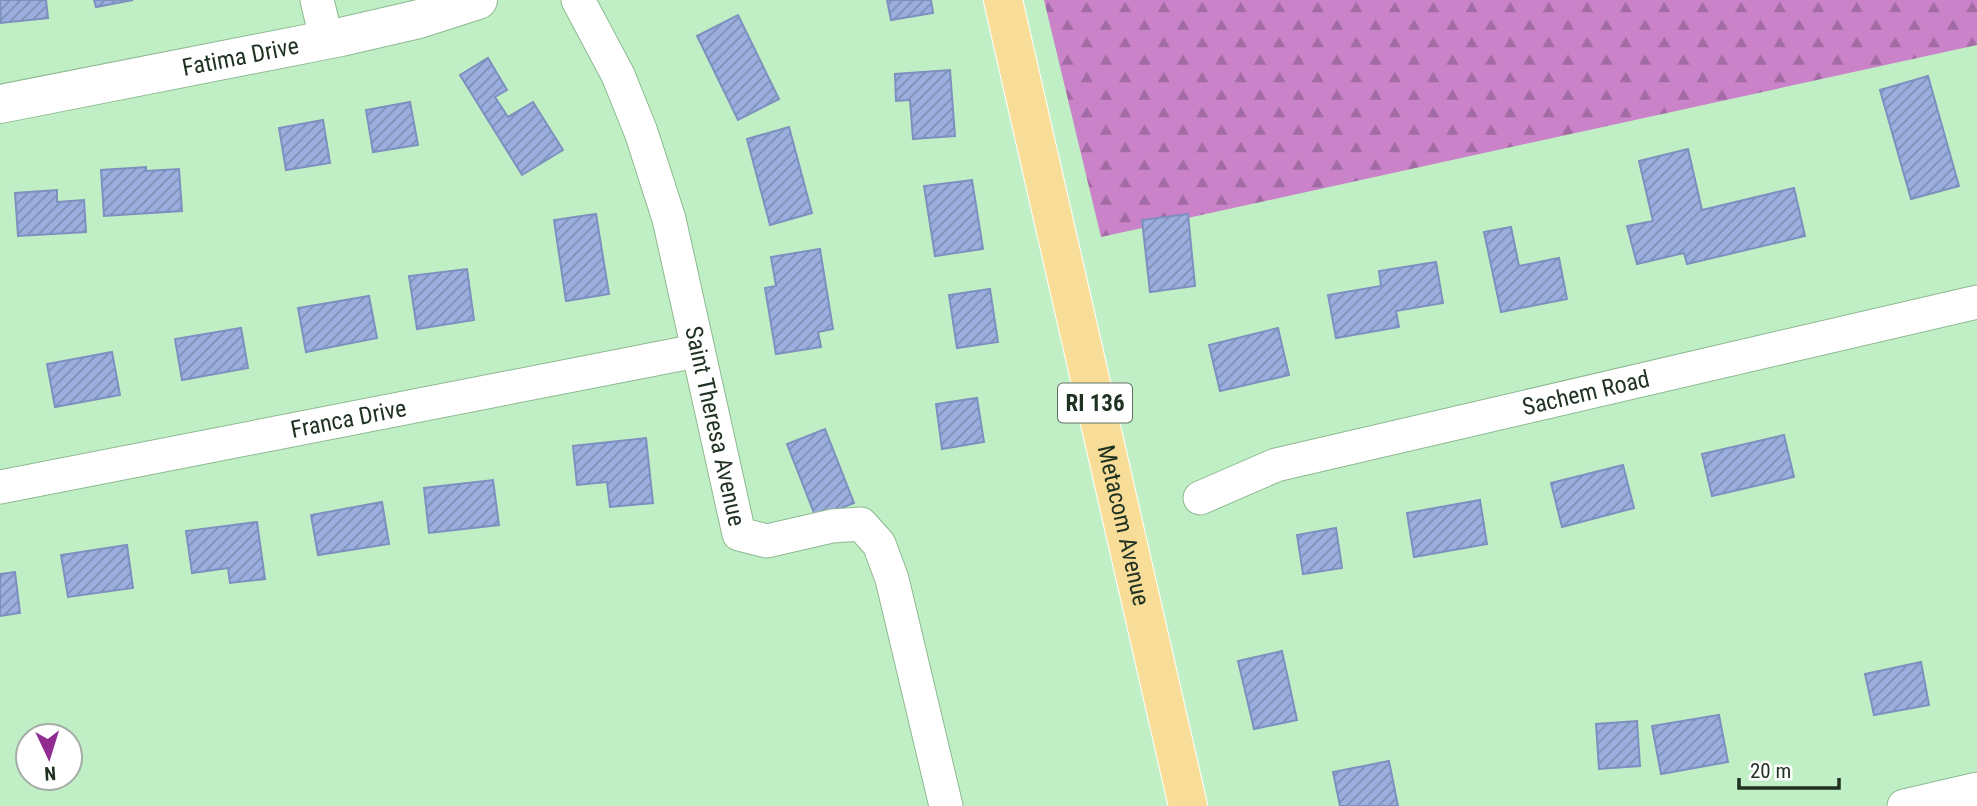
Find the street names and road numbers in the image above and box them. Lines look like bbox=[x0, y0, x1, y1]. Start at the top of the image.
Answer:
street label: Fatima Drive bbox=[180, 32, 301, 82]
street label: Saint Theresa Avenue bbox=[679, 323, 751, 529]
street label: Sachem Road bbox=[1520, 365, 1652, 421]
road number: RI 136 bbox=[1058, 384, 1132, 422]
street label: Franca Drive bbox=[288, 394, 409, 444]
street label: Metacom Avenue bbox=[1092, 442, 1156, 608]

